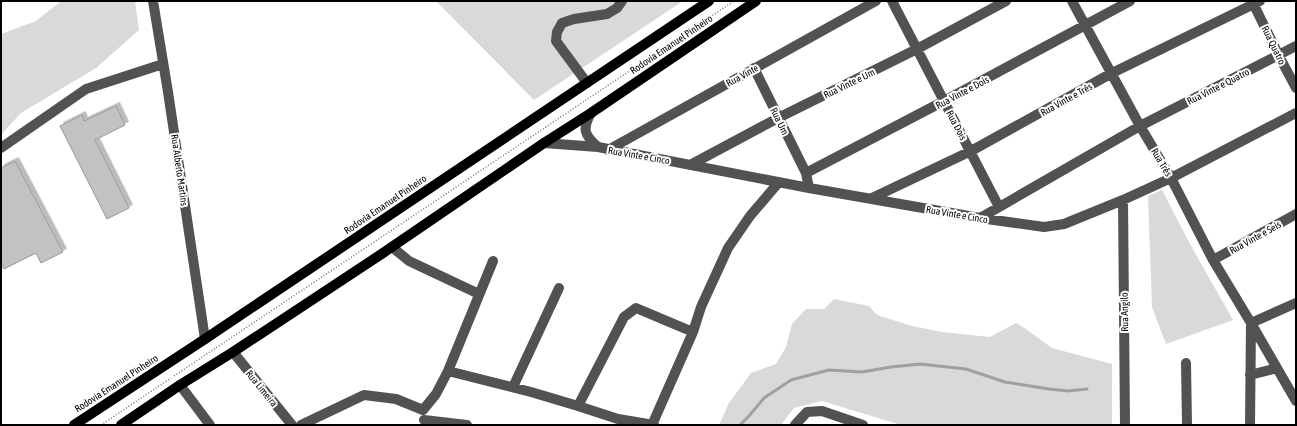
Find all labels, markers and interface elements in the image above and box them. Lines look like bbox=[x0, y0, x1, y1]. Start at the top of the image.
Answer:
street label: Rodovia Emanuel Pinheiro bbox=[628, 13, 715, 76]
street label: Rua Quatro bbox=[1259, 24, 1288, 67]
street label: Rua Vinte bbox=[724, 62, 761, 89]
street label: Rua Vinte e Um bbox=[822, 66, 877, 101]
street label: Rua Vinte e Quatro bbox=[1185, 66, 1251, 107]
street label: Rua Vinte e Dois bbox=[934, 74, 991, 111]
street label: Rua Vinte e Três bbox=[1039, 81, 1094, 118]
street label: Rua Um bbox=[768, 106, 791, 137]
street label: Rua Dois bbox=[944, 109, 969, 142]
street label: Rua Alberto Martins bbox=[169, 134, 190, 207]
street label: Rua Vinte e Cinco bbox=[607, 145, 671, 166]
street label: Rua Três bbox=[1149, 146, 1174, 179]
street label: Rodovia Emanuel Pinheiro bbox=[342, 173, 429, 236]
street label: Rua Vinte e Cinco bbox=[925, 204, 989, 225]
street label: Rua Vinte e Seis bbox=[1228, 219, 1283, 256]
street label: Rua Angilo bbox=[1119, 292, 1130, 332]
street label: Rodovia Emanuel Pinheiro bbox=[73, 352, 160, 414]
street label: Rua Limeira bbox=[244, 368, 280, 409]

